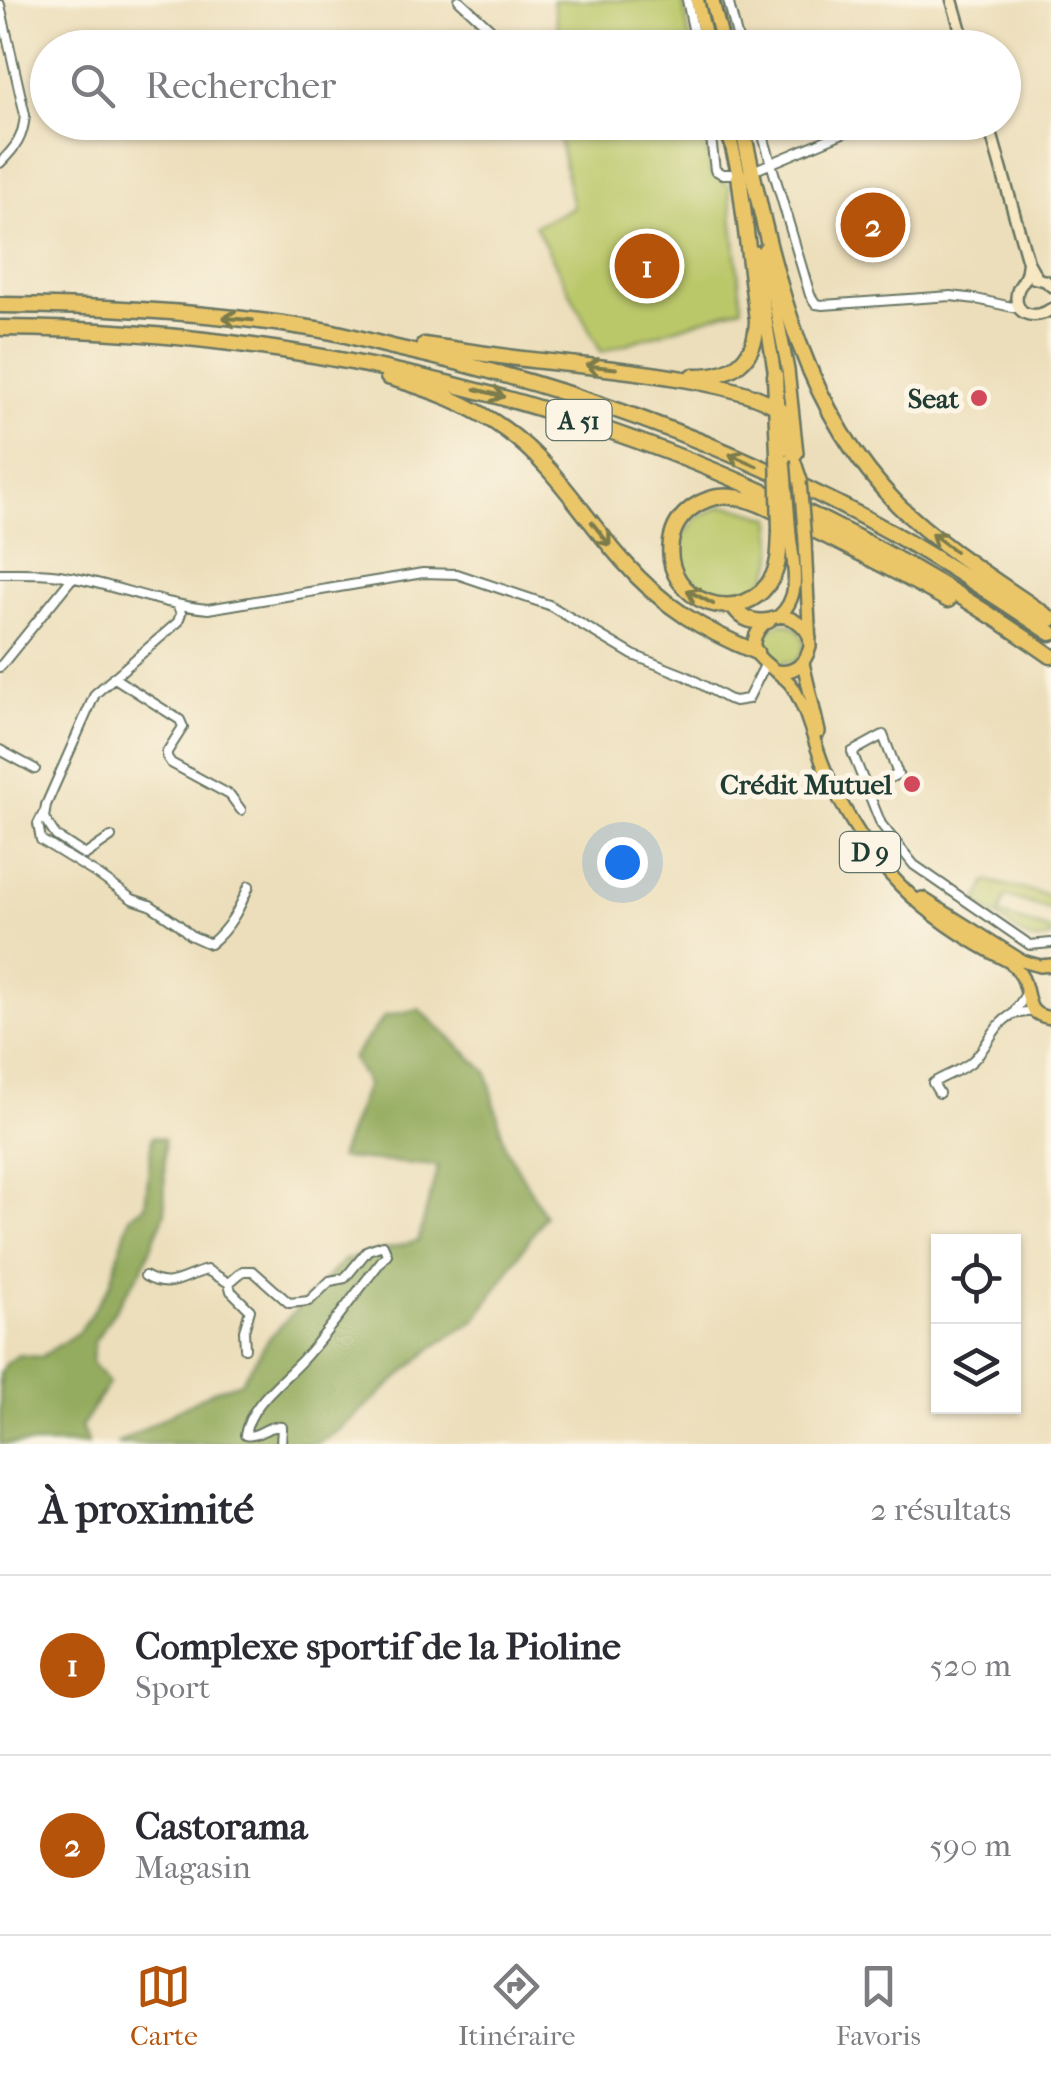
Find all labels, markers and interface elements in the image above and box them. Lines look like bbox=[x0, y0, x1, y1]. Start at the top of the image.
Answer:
search box bbox=[30, 30, 1021, 140]
icon: search bbox=[65, 58, 120, 113]
text: Rechercher bbox=[145, 63, 336, 108]
pin: 2 bbox=[840, 188, 906, 262]
pin: 1 bbox=[614, 228, 680, 304]
one-way arrow bbox=[222, 309, 255, 328]
one-way arrow bbox=[585, 358, 618, 377]
place label: Seat bbox=[908, 382, 960, 415]
one-way arrow bbox=[474, 385, 505, 404]
marker: Seat bbox=[968, 387, 990, 409]
road number: A 51 bbox=[546, 400, 612, 440]
one-way arrow bbox=[728, 450, 759, 468]
one-way arrow bbox=[590, 520, 612, 546]
one-way arrow bbox=[930, 532, 957, 553]
one-way arrow bbox=[686, 587, 715, 606]
place label: Crédit Mutuel bbox=[720, 768, 892, 801]
marker: Crédit Mutuel bbox=[901, 773, 923, 795]
road number: D 9 bbox=[840, 832, 900, 872]
your location bbox=[597, 837, 648, 888]
map controls bbox=[931, 1234, 1021, 1414]
button: locate bbox=[931, 1234, 1021, 1324]
button: layers bbox=[931, 1324, 1021, 1414]
text: À proximité bbox=[40, 1485, 254, 1534]
text: 2 résultats bbox=[870, 1491, 1011, 1528]
text: Complexe sportif de la Pioline bbox=[135, 1624, 621, 1669]
text: 1 bbox=[67, 1647, 78, 1684]
text: 520 m bbox=[930, 1647, 1011, 1684]
text: Sport bbox=[135, 1669, 210, 1706]
text: Castorama bbox=[135, 1804, 308, 1849]
text: 2 bbox=[64, 1827, 81, 1864]
text: 590 m bbox=[929, 1827, 1011, 1864]
text: Magasin bbox=[135, 1849, 251, 1886]
tab: Carte bbox=[130, 1959, 198, 2052]
tab: Itinéraire bbox=[458, 1959, 575, 2052]
tab: Favoris bbox=[836, 1959, 921, 2052]

